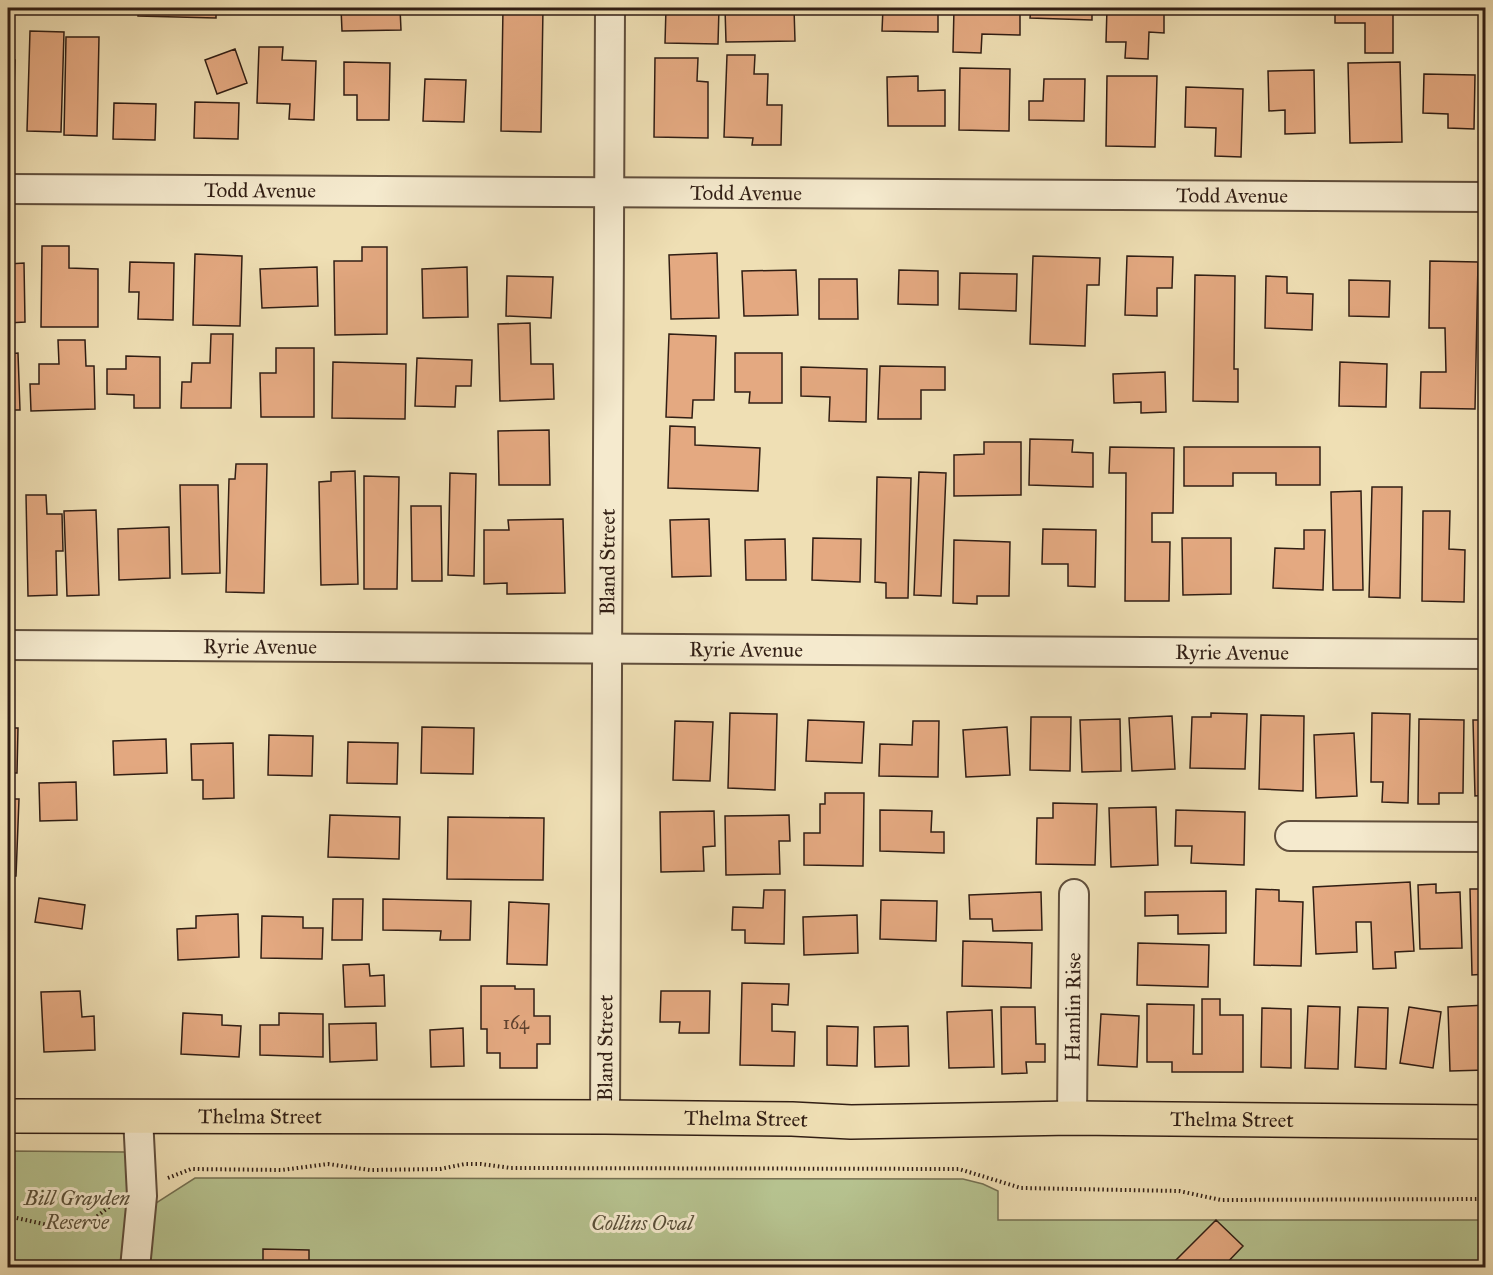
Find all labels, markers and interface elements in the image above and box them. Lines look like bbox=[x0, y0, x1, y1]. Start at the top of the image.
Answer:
street label: Todd Avenue bbox=[204, 177, 316, 204]
street label: Todd Avenue bbox=[690, 180, 802, 206]
street label: Todd Avenue bbox=[1176, 182, 1288, 209]
street label: Bland Street bbox=[594, 508, 621, 616]
street label: Ryrie Avenue bbox=[203, 633, 317, 660]
street label: Ryrie Avenue bbox=[689, 636, 803, 663]
street label: Ryrie Avenue bbox=[1175, 639, 1289, 666]
street label: Hamlin Rise bbox=[1060, 952, 1086, 1062]
street label: Bland Street bbox=[592, 994, 619, 1102]
house number: 164 bbox=[503, 1012, 530, 1034]
street label: Thelma Street bbox=[198, 1103, 322, 1130]
street label: Thelma Street bbox=[684, 1105, 809, 1133]
street label: Thelma Street bbox=[1170, 1106, 1294, 1133]
park label: Bill Grayden Reserve bbox=[23, 1185, 130, 1235]
park label: Collins Oval bbox=[591, 1210, 695, 1236]

